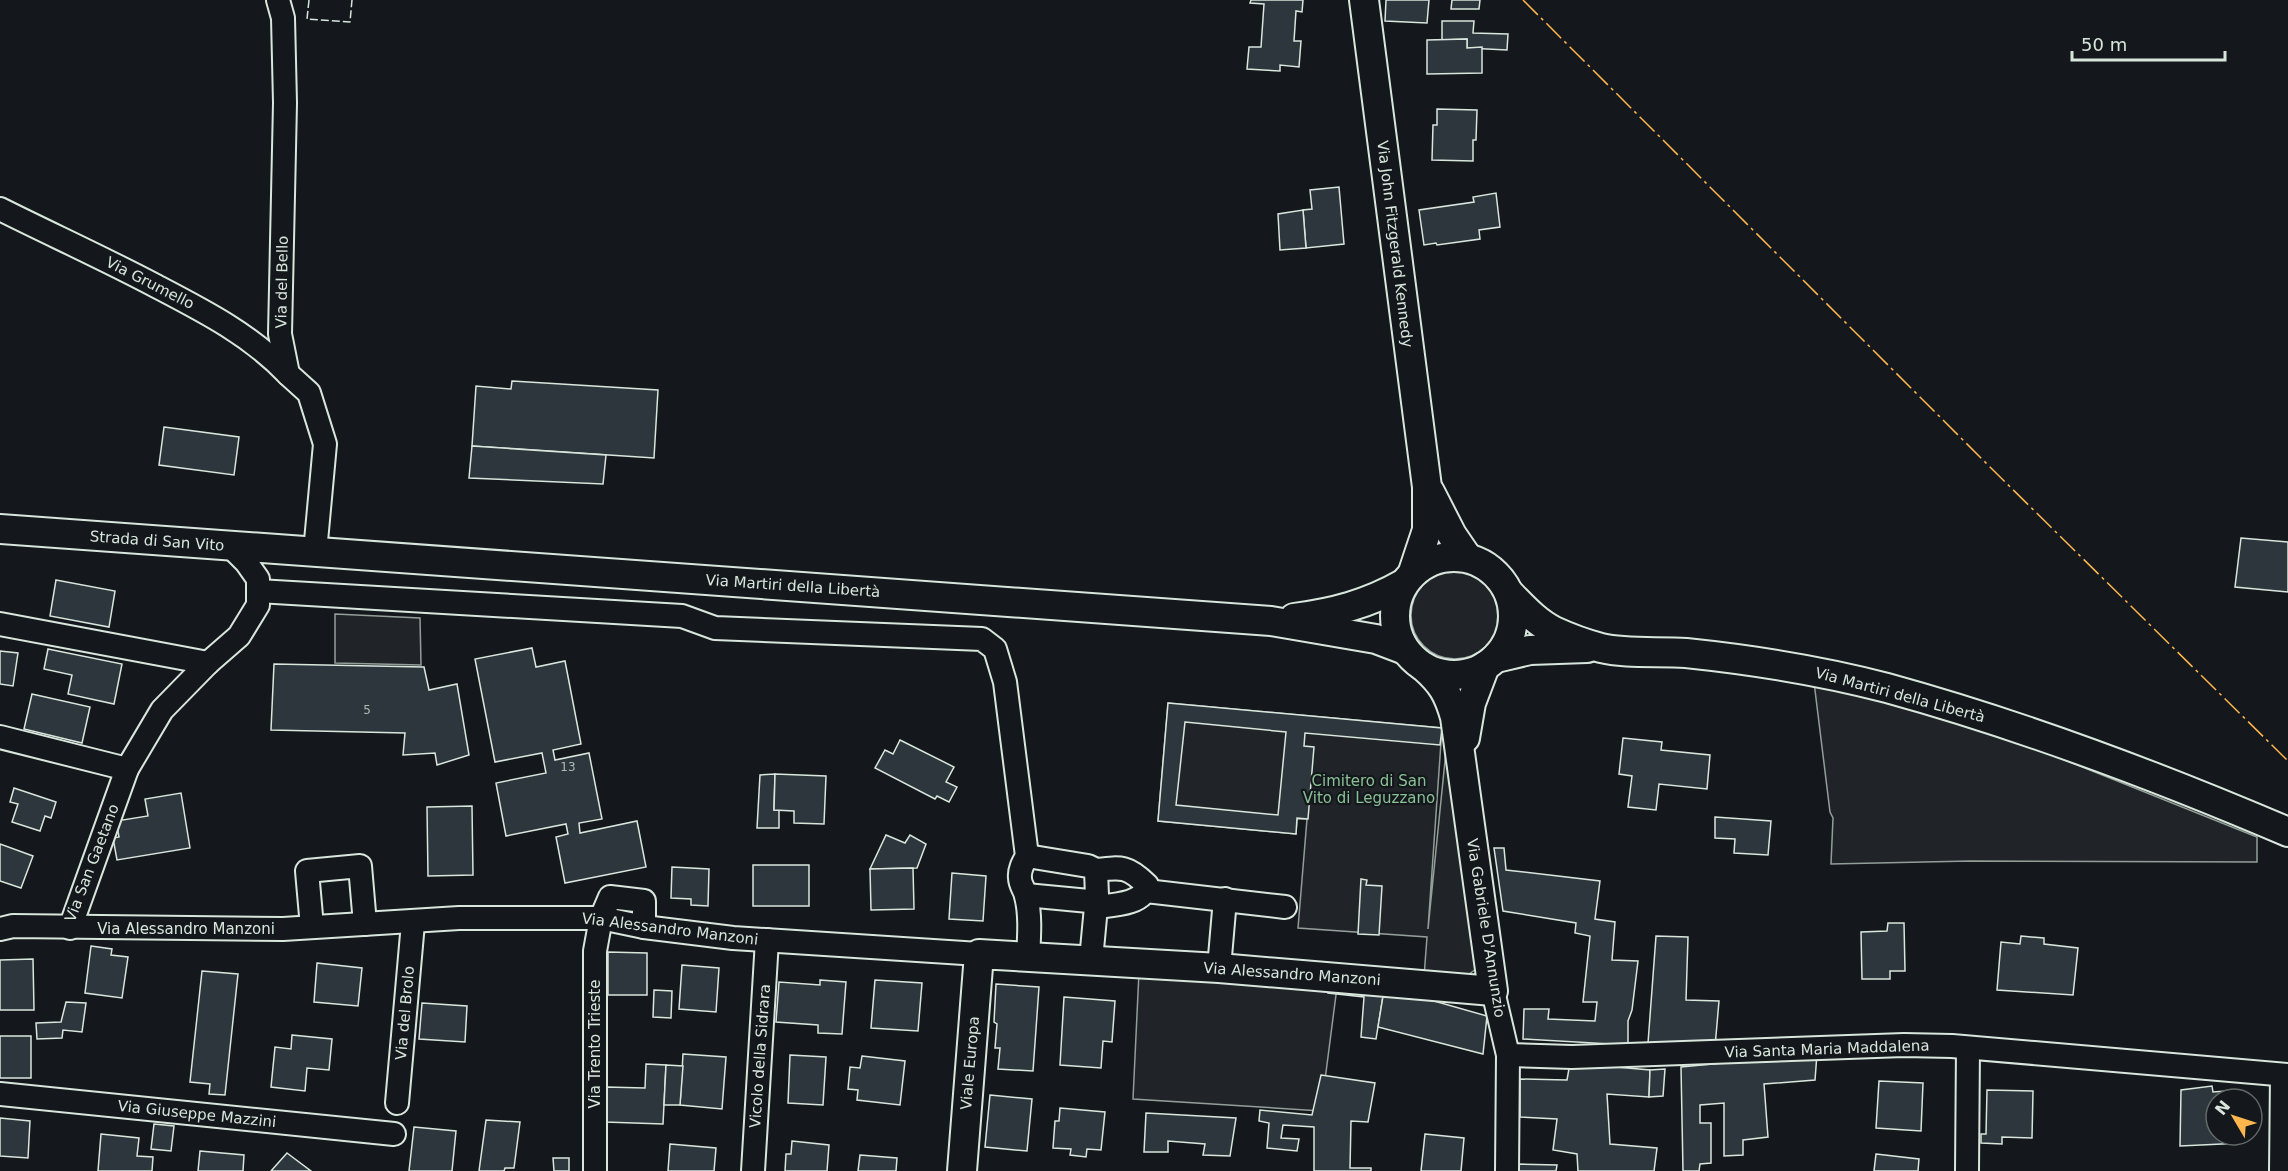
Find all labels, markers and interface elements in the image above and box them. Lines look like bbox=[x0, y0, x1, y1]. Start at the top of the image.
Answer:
scale bar bbox=[2072, 24, 2225, 62]
text: 50 m bbox=[2081, 34, 2127, 55]
street label: Via John Fitzgerald Kennedy bbox=[1373, 139, 1417, 349]
street label: Via del Bello bbox=[272, 235, 292, 329]
street label: Via Grumello bbox=[103, 253, 197, 313]
street label: Strada di San Vito bbox=[89, 527, 225, 555]
street label: Via Martiri della Libertà bbox=[705, 571, 881, 601]
street label: Via Martiri della Libertà bbox=[1813, 664, 1987, 726]
house number: 5 bbox=[363, 703, 371, 717]
house number: 13 bbox=[560, 760, 576, 774]
park label: Cimitero di San Vito di Leguzzano bbox=[1303, 772, 1435, 807]
street label: Via San Gaetano bbox=[61, 801, 123, 925]
street label: Via Gabriele D'Annunzio bbox=[1463, 837, 1509, 1019]
street label: Via Alessandro Manzoni bbox=[581, 909, 759, 949]
street label: Via Alessandro Manzoni bbox=[97, 920, 275, 938]
street label: Via Alessandro Manzoni bbox=[1203, 959, 1381, 989]
street label: Via del Brolo bbox=[392, 965, 418, 1061]
street label: Via Trento Trieste bbox=[586, 980, 604, 1108]
street label: Vicolo della Sidrara bbox=[746, 983, 774, 1129]
street label: Viale Europa bbox=[957, 1015, 983, 1111]
street label: Via Santa Maria Maddalena bbox=[1724, 1036, 1930, 1062]
north arrow bbox=[2204, 1087, 2264, 1147]
street label: Via Giuseppe Mazzini bbox=[117, 1097, 277, 1131]
text: N bbox=[2211, 1097, 2234, 1119]

